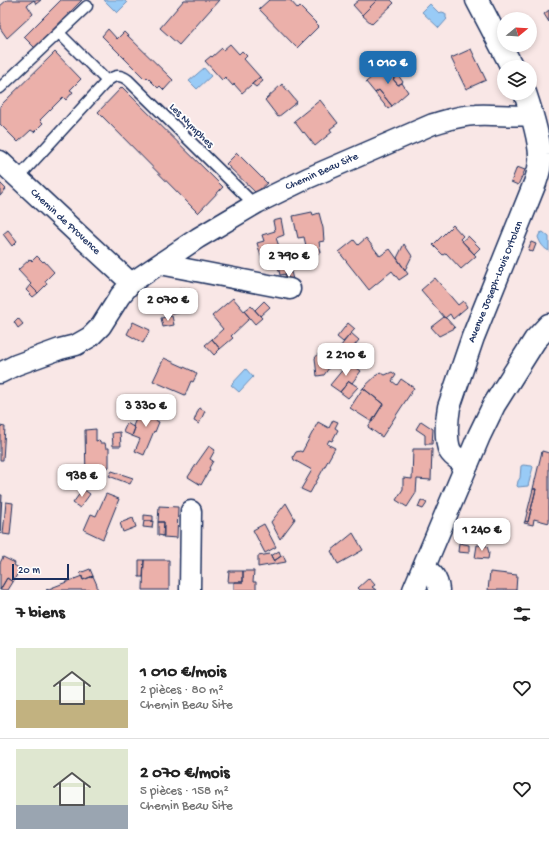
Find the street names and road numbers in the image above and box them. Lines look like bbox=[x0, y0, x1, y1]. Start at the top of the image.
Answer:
street label: Les Nymphes bbox=[166, 101, 216, 151]
street label: Chemin Beau Site bbox=[284, 150, 361, 193]
street label: Chemin de Provence bbox=[28, 187, 103, 258]
street label: Avenue Joseph-Louis Ortolan bbox=[466, 219, 526, 345]

